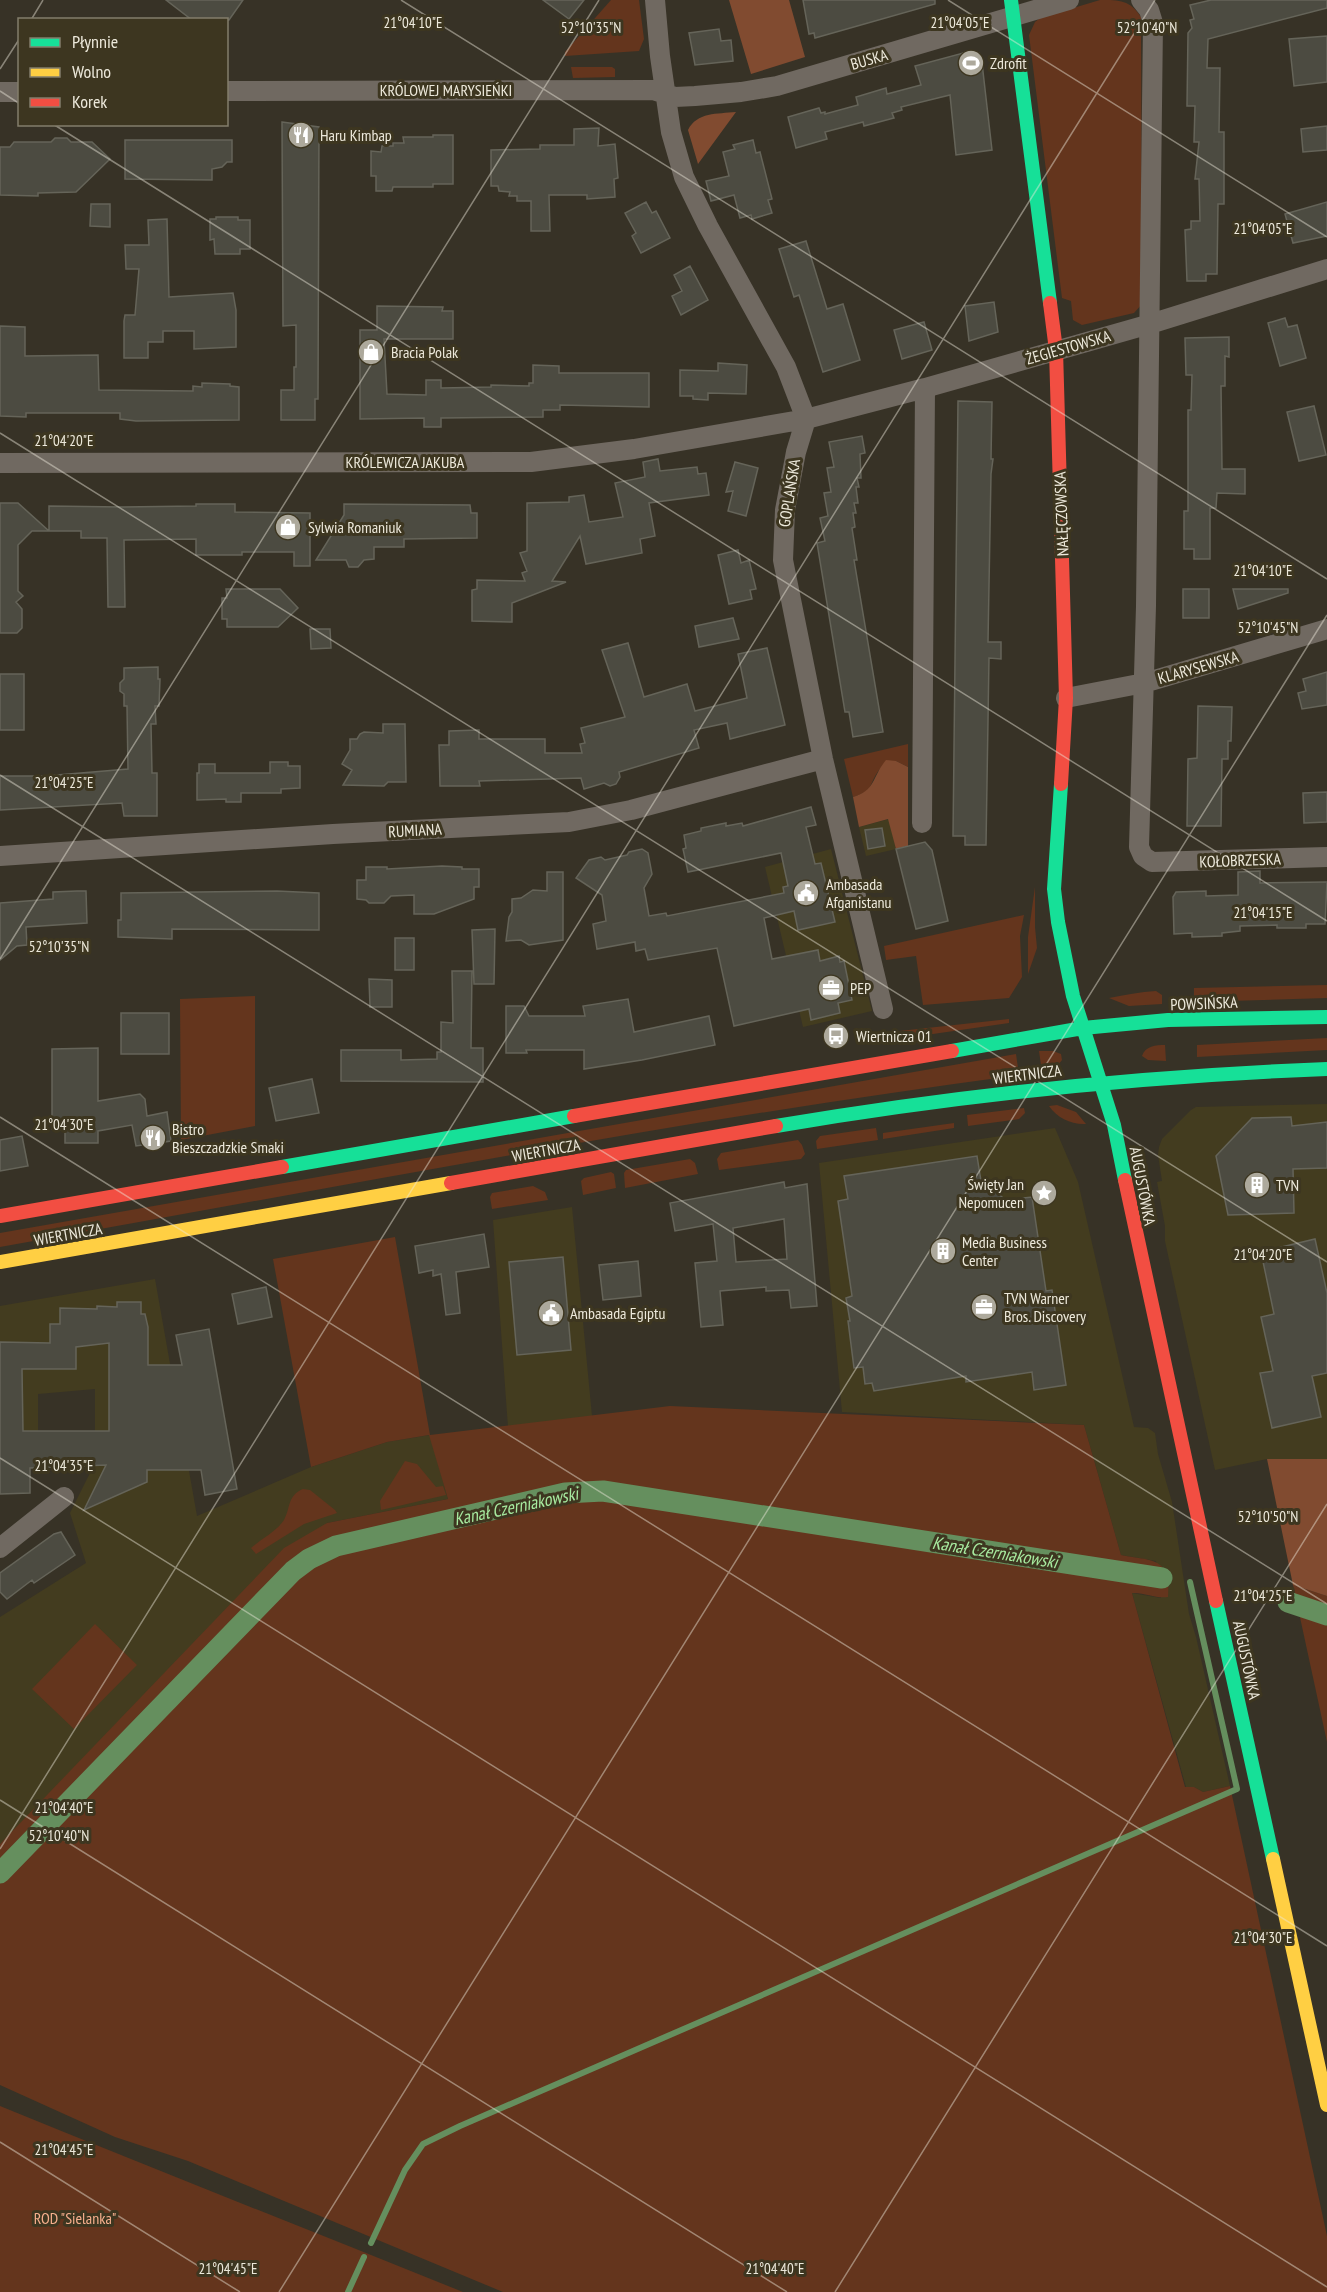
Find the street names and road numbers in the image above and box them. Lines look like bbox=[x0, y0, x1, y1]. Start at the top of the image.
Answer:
street label: BUSKA bbox=[848, 44, 890, 74]
street label: KRÓLOWEJ MARYSIEŃKI bbox=[380, 80, 512, 100]
street label: ŻEGIESTOWSKA bbox=[1023, 325, 1113, 369]
street label: KRÓLEWICZA JAKUBA bbox=[346, 452, 465, 472]
street label: GOPLAŃSKA bbox=[774, 457, 804, 529]
street label: NAŁĘCZOWSKA bbox=[1050, 471, 1072, 557]
street label: KLARYSEWSKA bbox=[1155, 646, 1241, 688]
street label: RUMIANA bbox=[388, 819, 443, 841]
street label: KOŁOBRZESKA bbox=[1199, 849, 1282, 871]
street label: POWSIŃSKA bbox=[1170, 992, 1238, 1014]
street label: WIERTNICZA bbox=[992, 1060, 1063, 1088]
street label: WIERTNICZA bbox=[510, 1134, 582, 1166]
street label: AUGUSTÓWKA bbox=[1126, 1145, 1161, 1228]
street label: WIERTNICZA bbox=[32, 1218, 104, 1250]
street label: AUGUSTÓWKA bbox=[1229, 1619, 1265, 1702]

